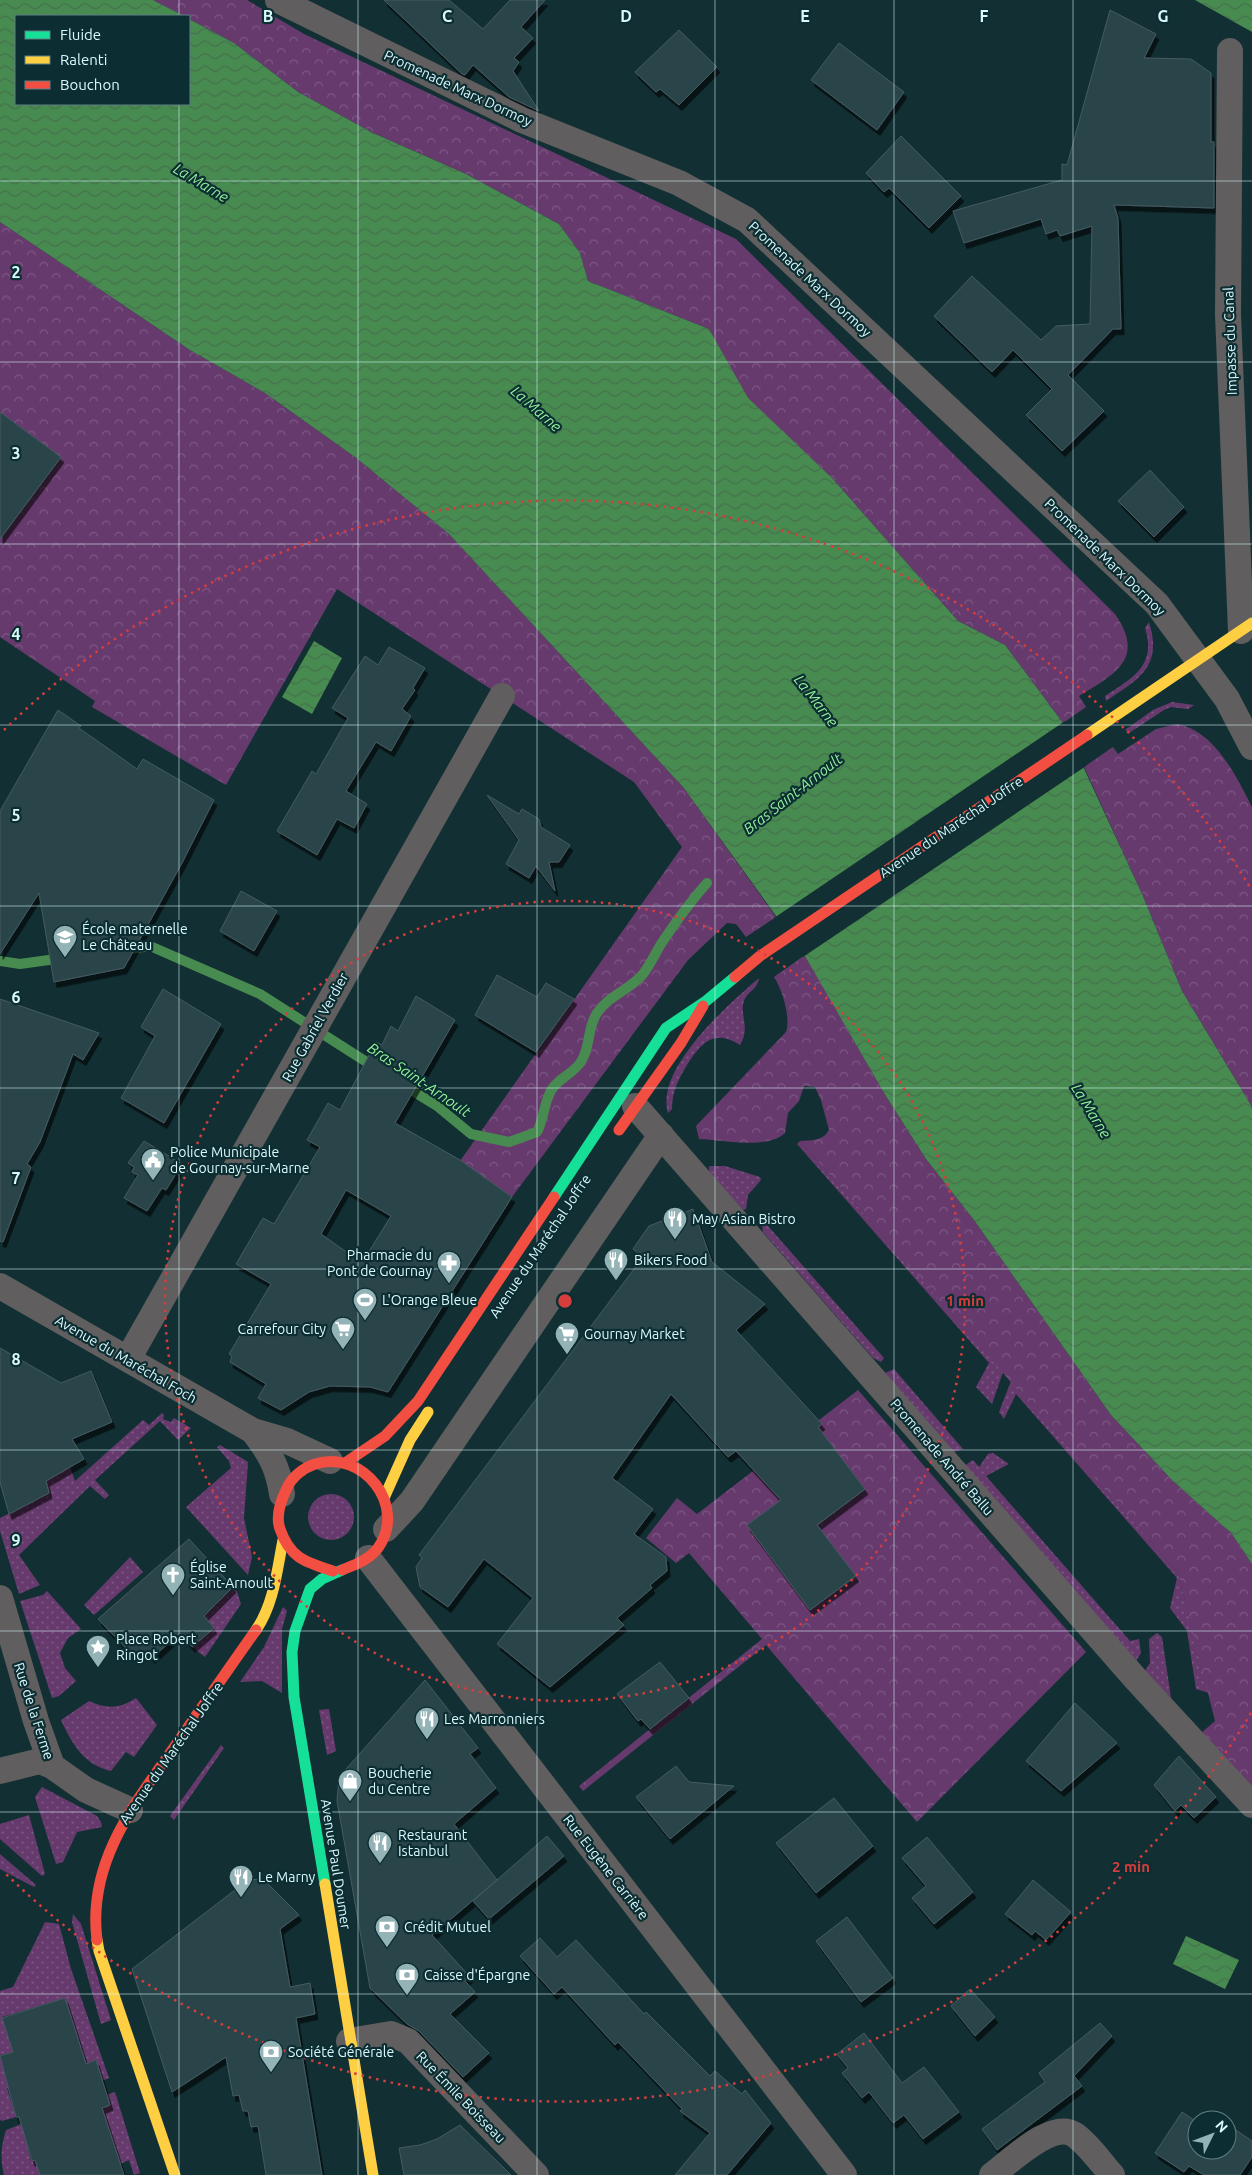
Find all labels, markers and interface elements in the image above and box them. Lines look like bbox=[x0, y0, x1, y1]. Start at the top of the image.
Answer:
text: B bbox=[263, 7, 273, 25]
text: C bbox=[442, 7, 452, 25]
text: D bbox=[620, 7, 632, 25]
text: E bbox=[800, 7, 810, 25]
text: F bbox=[980, 7, 989, 25]
text: G bbox=[1157, 7, 1169, 25]
legend bbox=[15, 15, 190, 105]
text: Fluide bbox=[60, 26, 101, 43]
street label: Promenade Marx Dormoy bbox=[381, 47, 535, 129]
text: Ralenti bbox=[60, 51, 107, 68]
text: Bouchon bbox=[60, 76, 120, 93]
water label: La Marne bbox=[171, 160, 232, 206]
street label: Promenade Marx Dormoy bbox=[745, 218, 875, 340]
text: 2 bbox=[11, 263, 21, 281]
street label: Impasse du Canal bbox=[1220, 286, 1240, 395]
water label: La Marne bbox=[508, 382, 565, 435]
text: 3 bbox=[11, 444, 21, 462]
street label: Promenade Marx Dormoy bbox=[1041, 495, 1169, 619]
text: 4 bbox=[11, 625, 21, 643]
water label: La Marne bbox=[791, 671, 842, 730]
water label: Bras Saint-Arnoult bbox=[740, 750, 846, 837]
street label: Avenue du Maréchal Joffre bbox=[876, 773, 1026, 881]
text: 5 bbox=[11, 806, 21, 824]
place label: École maternelle Le Château bbox=[82, 920, 188, 953]
school or university icon: École maternelle Le Château bbox=[52, 924, 78, 958]
street label: Rue Gabriel Verdier bbox=[279, 969, 352, 1084]
text: 6 bbox=[11, 988, 21, 1006]
water label: Bras Saint-Arnoult bbox=[365, 1039, 474, 1120]
water label: La Marne bbox=[1068, 1080, 1115, 1141]
place label: Police Municipale de Gournay-sur-Marne bbox=[170, 1144, 309, 1176]
public building icon: Police Municipale de Gournay-sur-Marne bbox=[140, 1147, 166, 1181]
text: 7 bbox=[11, 1169, 21, 1187]
street label: Avenue du Maréchal Joffre bbox=[486, 1171, 594, 1321]
restaurant icon: May Asian Bistro bbox=[662, 1206, 688, 1240]
place label: May Asian Bistro bbox=[692, 1211, 796, 1227]
place label: Pharmacie du Pont de Gournay bbox=[327, 1247, 432, 1279]
restaurant icon: Bikers Food bbox=[603, 1247, 629, 1281]
pharmacy icon: Pharmacie du Pont de Gournay bbox=[436, 1250, 462, 1284]
place label: Bikers Food bbox=[634, 1252, 707, 1268]
sports icon: L'Orange Bleue bbox=[352, 1287, 378, 1321]
place label: L'Orange Bleue bbox=[382, 1292, 477, 1308]
centre of rings bbox=[556, 1292, 574, 1310]
text: 1 min bbox=[946, 1292, 984, 1309]
street label: Avenue du Maréchal Foch bbox=[52, 1312, 200, 1406]
supermarket icon: Carrefour City bbox=[330, 1316, 356, 1350]
place label: Carrefour City bbox=[238, 1321, 326, 1337]
supermarket icon: Gournay Market bbox=[554, 1321, 580, 1355]
place label: Gournay Market bbox=[584, 1326, 685, 1342]
text: 8 bbox=[11, 1350, 21, 1368]
street label: Promenade André Ballu bbox=[887, 1396, 997, 1518]
text: 9 bbox=[11, 1531, 21, 1549]
place label: Église Saint-Arnoult bbox=[190, 1558, 273, 1591]
church icon: Église Saint-Arnoult bbox=[160, 1562, 186, 1596]
place label: Place Robert Ringot bbox=[116, 1631, 197, 1663]
place icon: Place Robert Ringot bbox=[85, 1634, 111, 1668]
street label: Rue de la Ferme bbox=[11, 1660, 57, 1762]
street label: Avenue du Maréchal Joffre bbox=[116, 1679, 226, 1827]
restaurant icon: Les Marronniers bbox=[414, 1706, 440, 1740]
place label: Les Marronniers bbox=[444, 1711, 545, 1727]
place label: Boucherie du Centre bbox=[368, 1765, 432, 1797]
shop icon: Boucherie du Centre bbox=[337, 1768, 363, 1802]
street label: Avenue Paul Doumer bbox=[318, 1798, 354, 1931]
street label: Rue Eugène Carrière bbox=[560, 1811, 652, 1923]
place label: Restaurant Istanbul bbox=[398, 1827, 468, 1859]
restaurant icon: Restaurant Istanbul bbox=[367, 1830, 393, 1864]
text: 2 min bbox=[1112, 1858, 1150, 1875]
restaurant icon: Le Marny bbox=[228, 1864, 254, 1898]
place label: Le Marny bbox=[258, 1869, 316, 1885]
bank icon: Crédit Mutuel bbox=[374, 1914, 400, 1948]
place label: Crédit Mutuel bbox=[404, 1919, 491, 1935]
bank icon: Caisse d'Épargne bbox=[394, 1962, 420, 1996]
place label: Caisse d'Épargne bbox=[424, 1966, 530, 1983]
bank icon: Société Générale bbox=[258, 2039, 284, 2073]
place label: Société Générale bbox=[288, 2044, 394, 2060]
street label: Rue Émile Boisseau bbox=[413, 2047, 510, 2146]
north arrow bbox=[1187, 2110, 1237, 2160]
text: N bbox=[1212, 2117, 1231, 2136]

